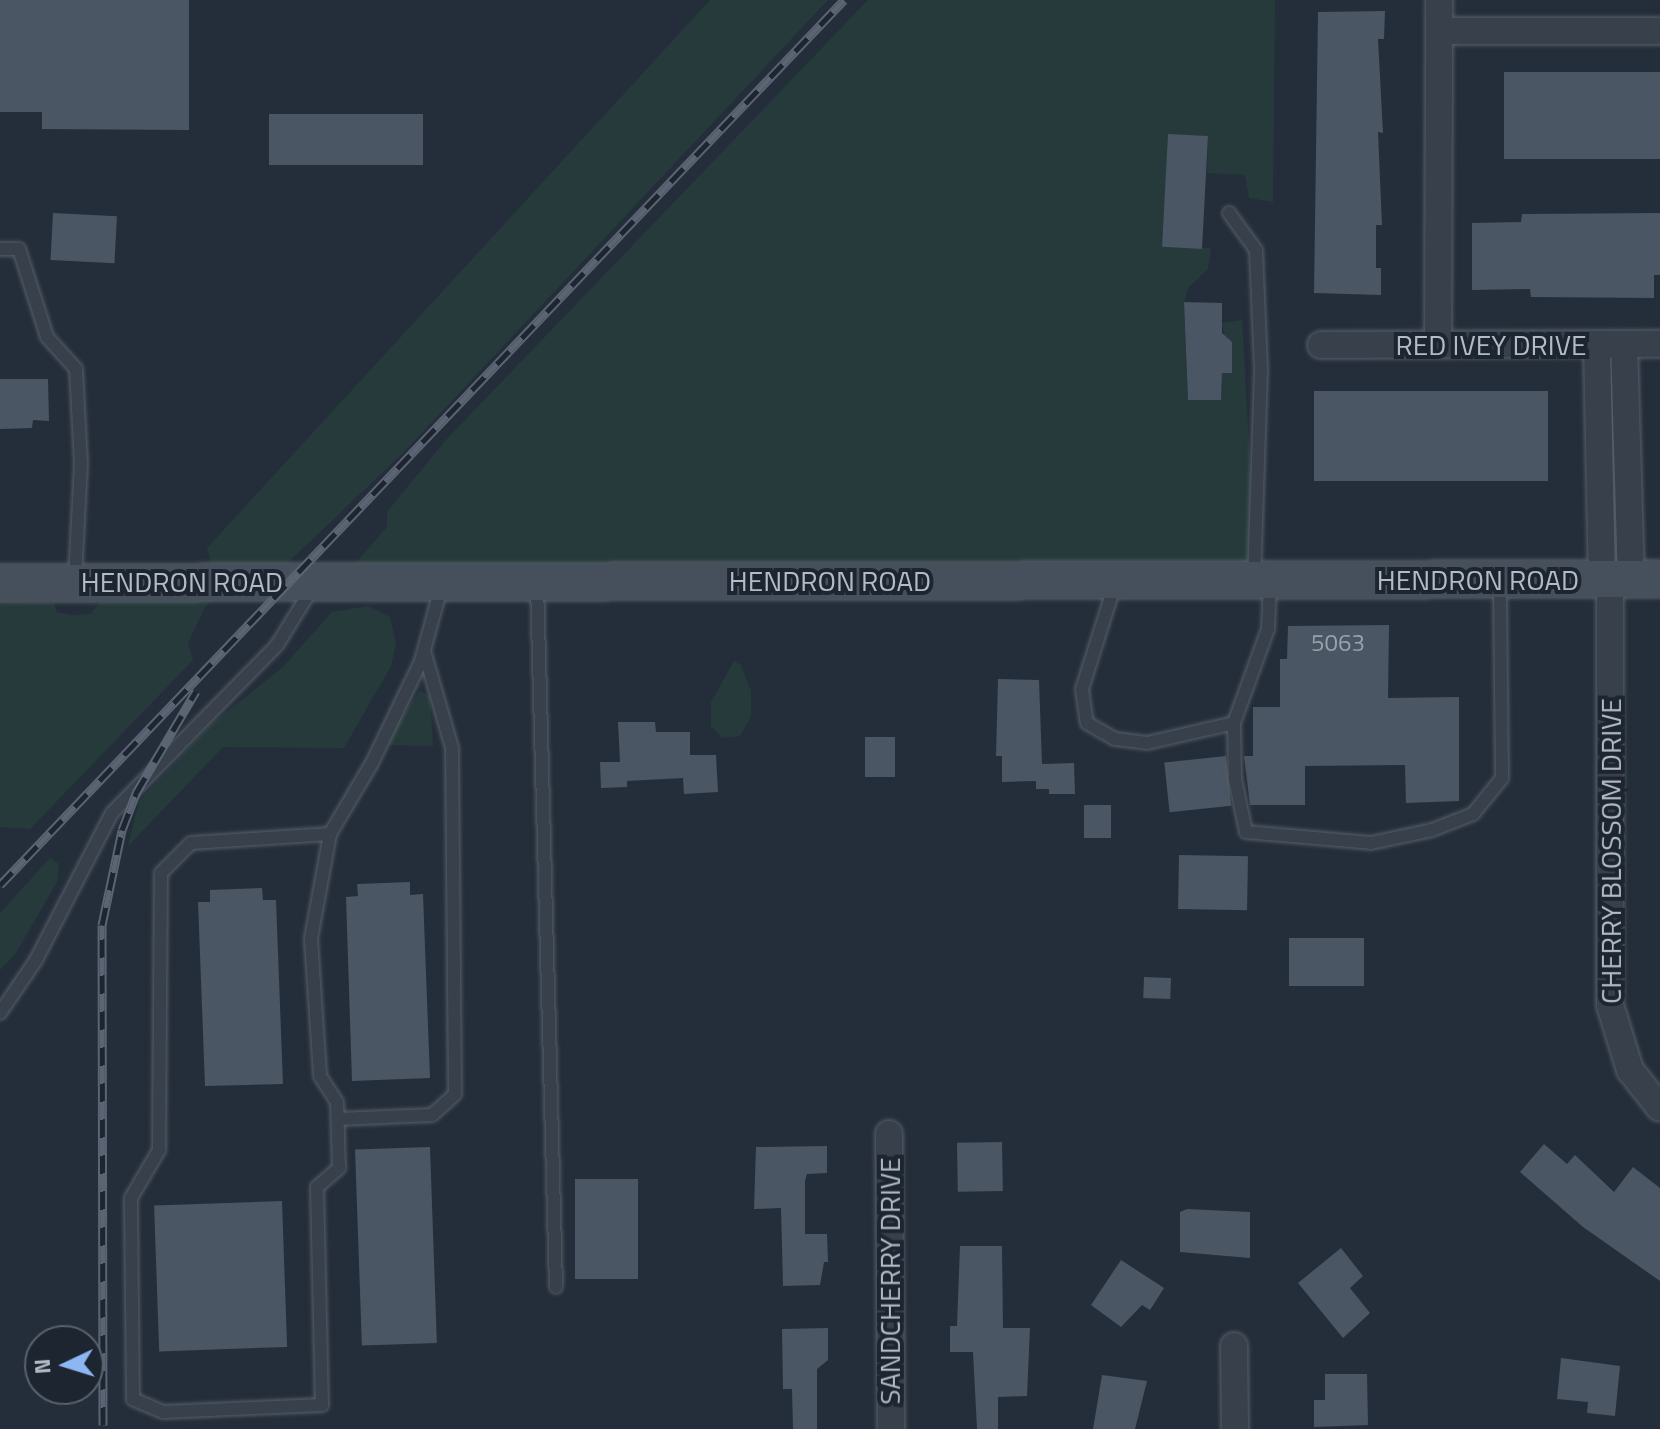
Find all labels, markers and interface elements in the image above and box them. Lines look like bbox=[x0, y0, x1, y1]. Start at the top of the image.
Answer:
street label: RED IVEY DRIVE bbox=[1396, 328, 1586, 362]
street label: HENDRON ROAD bbox=[1377, 563, 1579, 597]
street label: HENDRON ROAD bbox=[729, 564, 931, 598]
street label: HENDRON ROAD bbox=[81, 565, 283, 599]
house number: 5063 bbox=[1311, 629, 1365, 657]
street label: CHERRY BLOSSOM DRIVE bbox=[1594, 698, 1628, 1004]
street label: SANDCHERRY DRIVE bbox=[873, 1157, 907, 1405]
north arrow bbox=[24, 1325, 104, 1405]
text: N bbox=[25, 1358, 60, 1375]

